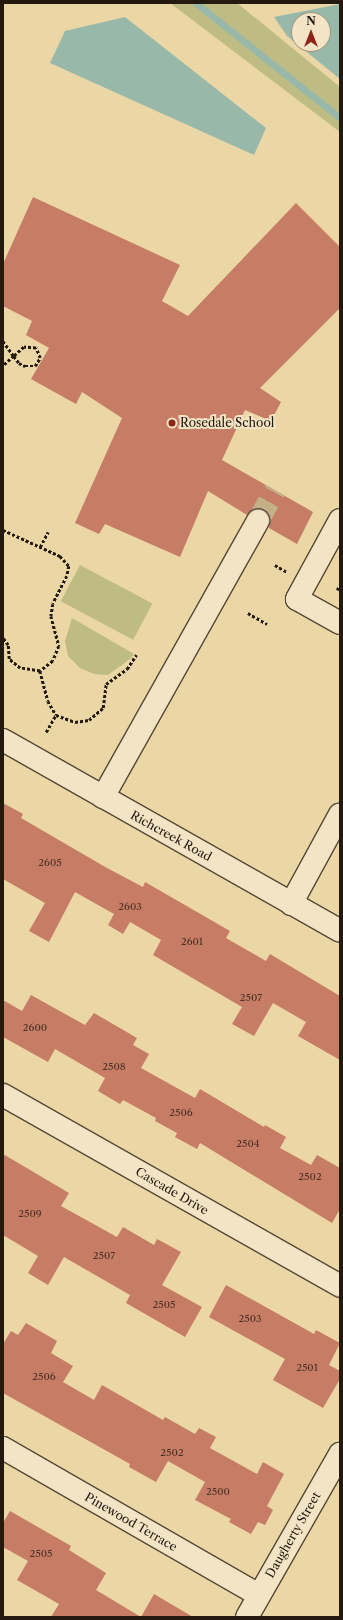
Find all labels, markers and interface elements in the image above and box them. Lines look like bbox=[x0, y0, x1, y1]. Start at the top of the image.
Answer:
north arrow bbox=[291, 12, 331, 52]
text: N bbox=[306, 14, 316, 28]
place label: Rosedale School bbox=[180, 416, 274, 430]
marker: Rosedale School bbox=[167, 418, 177, 428]
street label: Richcreek Road bbox=[128, 808, 214, 864]
house number: 2605 bbox=[38, 857, 62, 869]
house number: 2603 bbox=[118, 901, 142, 913]
house number: 2601 bbox=[181, 936, 203, 948]
house number: 2507 bbox=[240, 992, 262, 1004]
house number: 2600 bbox=[23, 1022, 47, 1034]
house number: 2508 bbox=[102, 1061, 126, 1073]
house number: 2506 bbox=[169, 1107, 193, 1119]
house number: 2504 bbox=[236, 1138, 260, 1150]
street label: Cascade Drive bbox=[133, 1164, 211, 1218]
house number: 2502 bbox=[298, 1171, 322, 1183]
house number: 2509 bbox=[18, 1208, 42, 1220]
house number: 2507 bbox=[93, 1250, 115, 1262]
house number: 2505 bbox=[153, 1299, 175, 1311]
house number: 2503 bbox=[238, 1313, 262, 1325]
house number: 2501 bbox=[296, 1362, 318, 1374]
house number: 2506 bbox=[32, 1371, 56, 1383]
house number: 2502 bbox=[160, 1447, 184, 1459]
house number: 2500 bbox=[206, 1486, 230, 1498]
street label: Daugherty Street bbox=[262, 1489, 324, 1581]
street label: Pinewood Terrace bbox=[82, 1490, 180, 1554]
house number: 2505 bbox=[30, 1548, 52, 1560]

